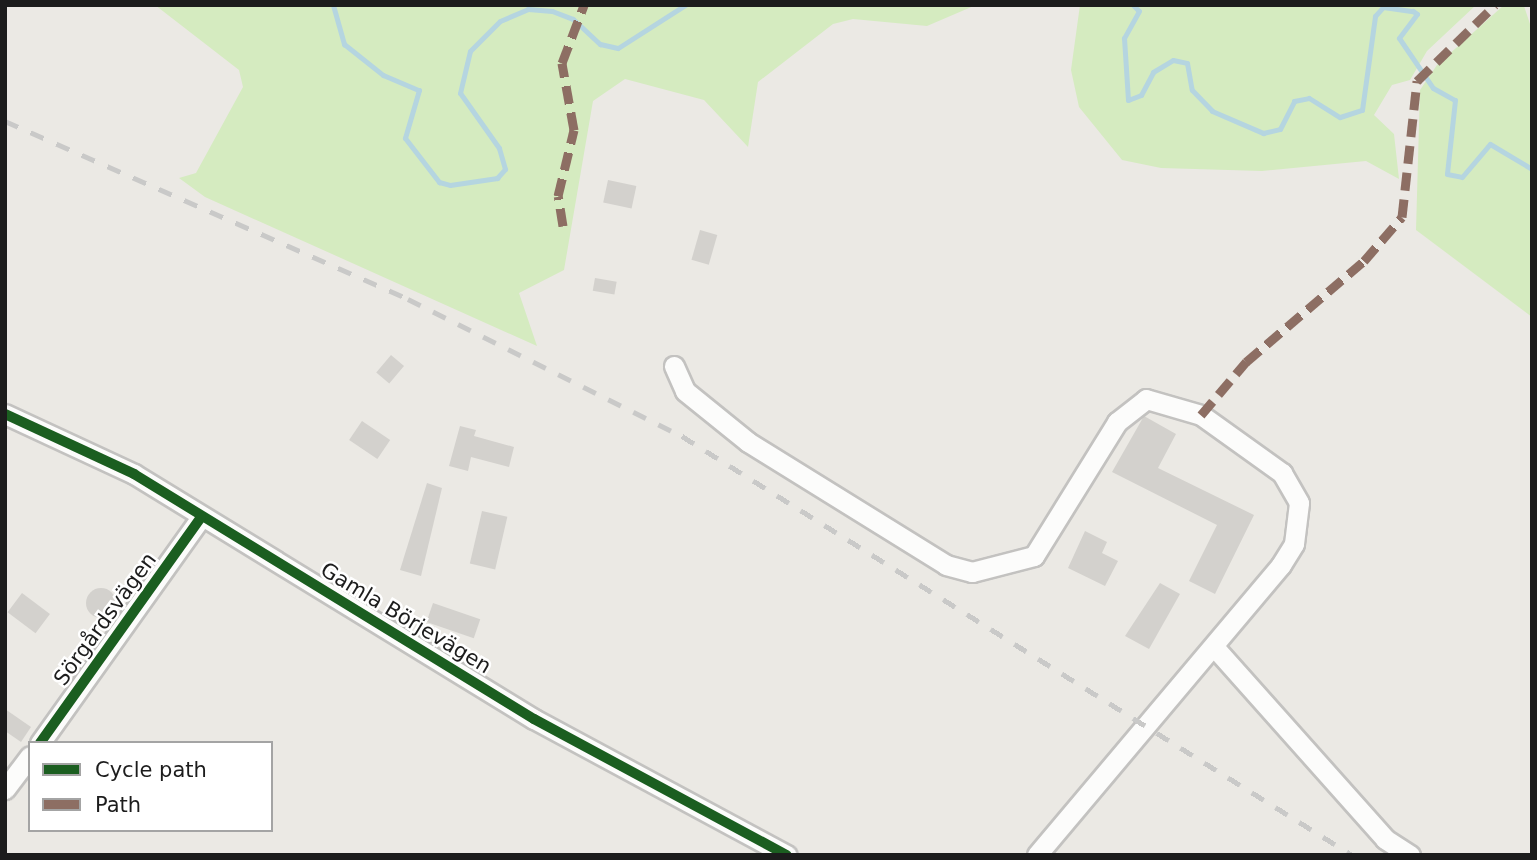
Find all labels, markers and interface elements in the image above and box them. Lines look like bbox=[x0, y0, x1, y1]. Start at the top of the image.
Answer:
street label: Sörgårdsvägen bbox=[48, 548, 162, 690]
street label: Gamla Börjevägen bbox=[316, 557, 496, 679]
legend bbox=[28, 741, 273, 832]
text: Cycle path bbox=[95, 758, 207, 782]
text: Path bbox=[95, 793, 141, 817]

